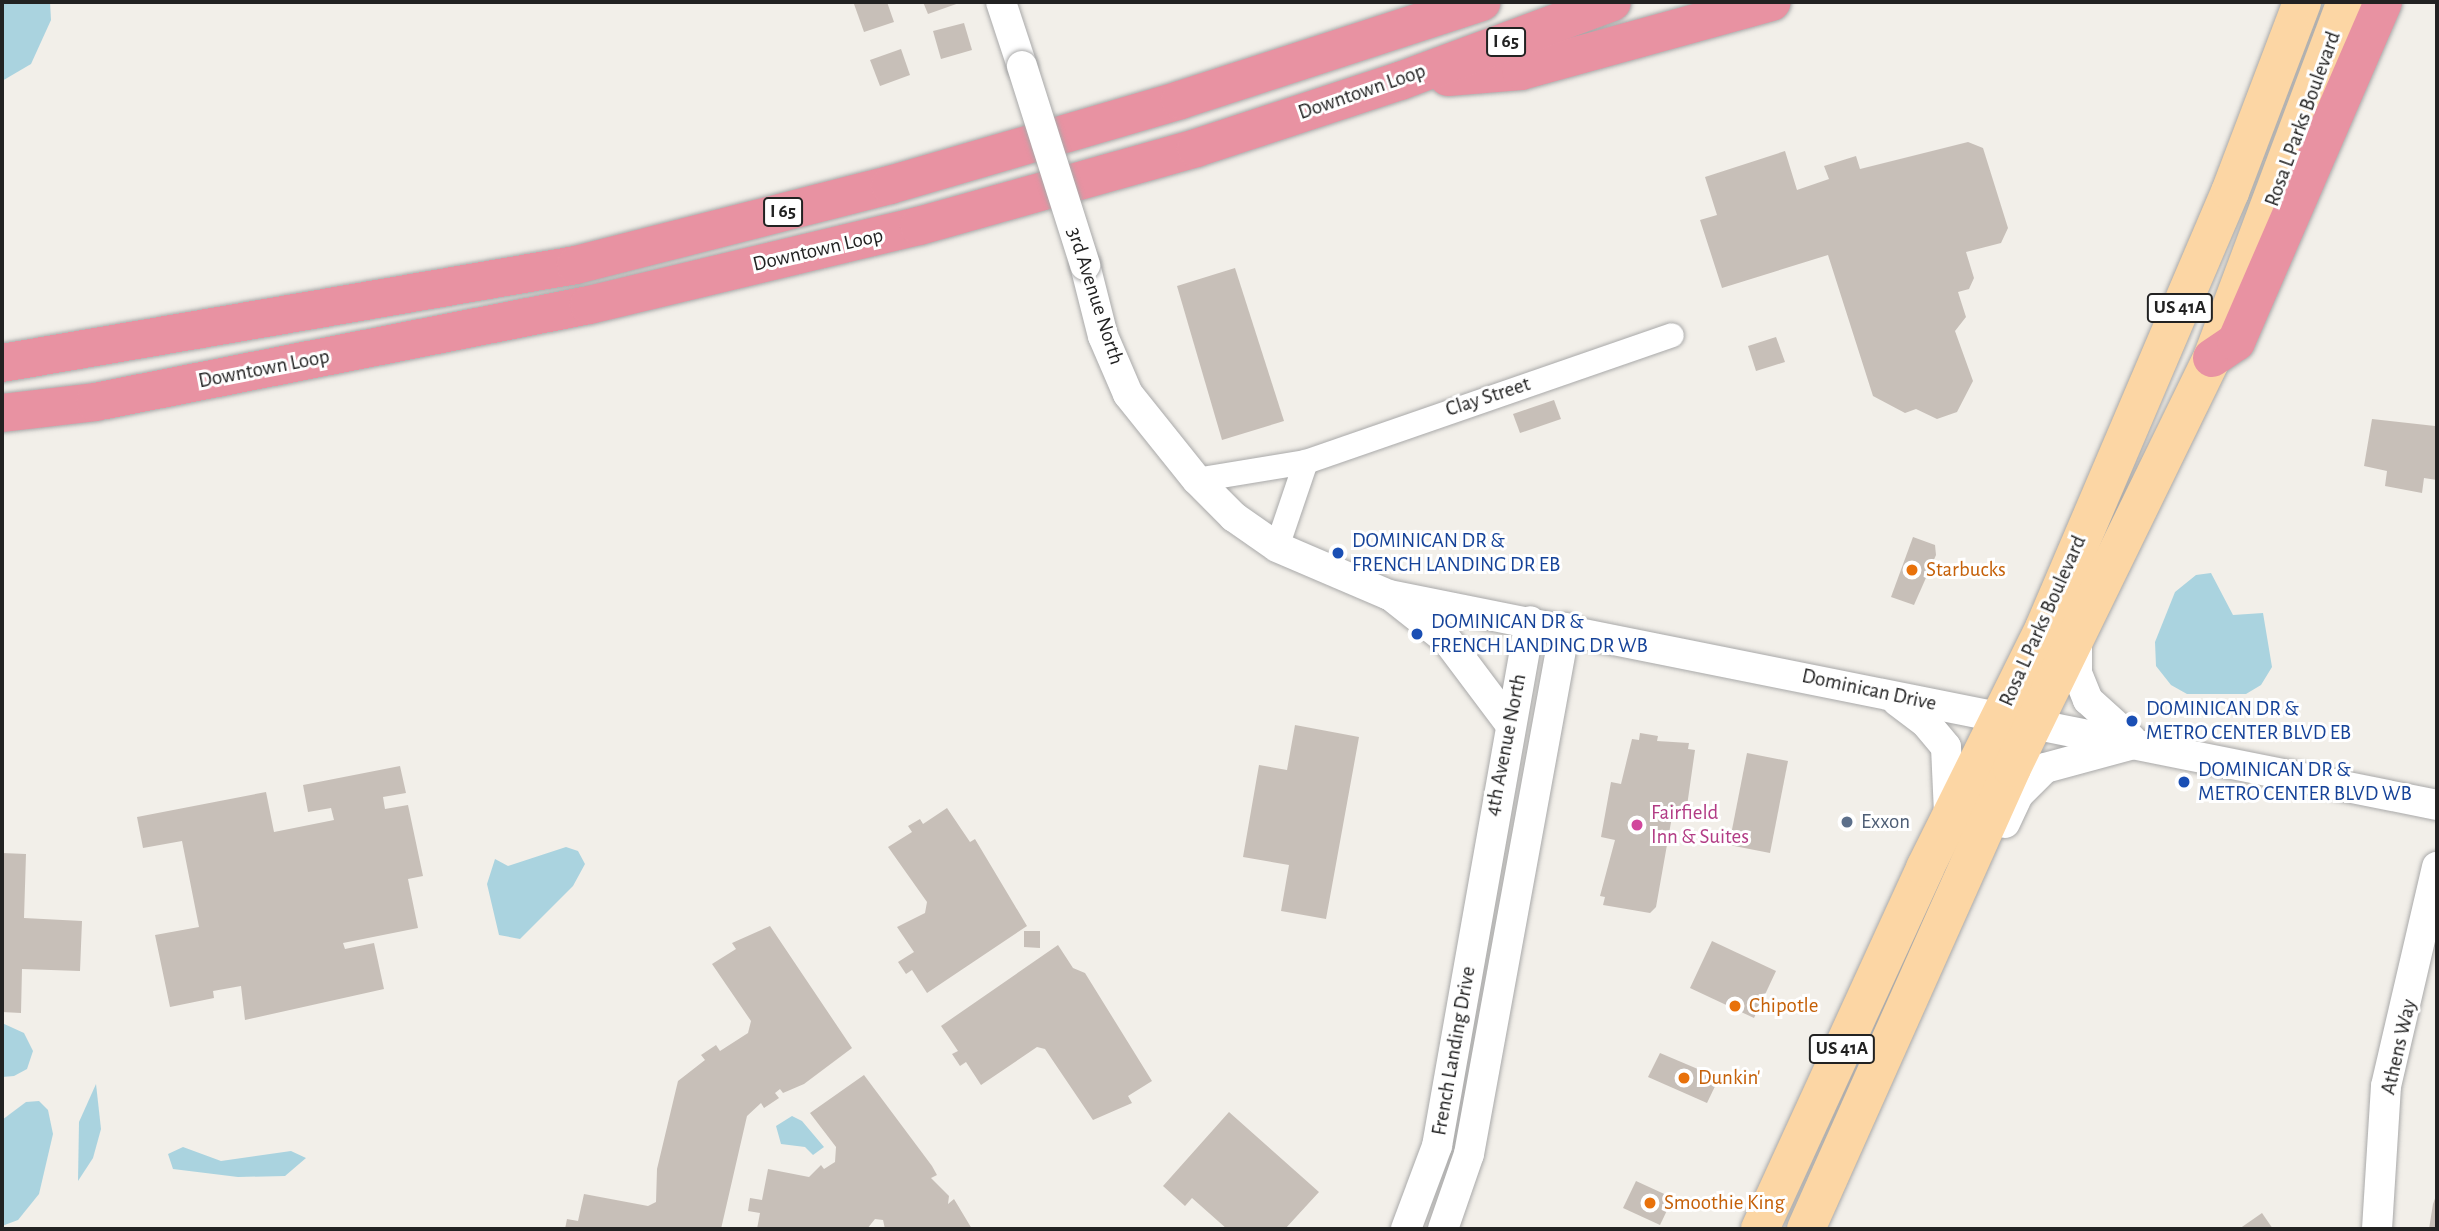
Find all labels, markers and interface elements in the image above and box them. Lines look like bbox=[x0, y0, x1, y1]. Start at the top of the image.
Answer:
road number: I 65 bbox=[1485, 26, 1527, 58]
street label: Rosa L Parks Boulevard bbox=[2260, 28, 2346, 210]
street label: Downtown Loop bbox=[1295, 58, 1429, 126]
road number: I 65 bbox=[762, 196, 804, 228]
street label: Downtown Loop bbox=[750, 223, 886, 277]
street label: 3rd Avenue North bbox=[1061, 224, 1129, 368]
road number: US 41A bbox=[2147, 292, 2213, 324]
street label: Downtown Loop bbox=[196, 344, 332, 394]
street label: Clay Street bbox=[1443, 372, 1533, 422]
place label: DOMINICAN DR & FRENCH LANDING DR EB bbox=[1352, 528, 1560, 578]
street label: Rosa L Parks Boulevard bbox=[1994, 532, 2092, 710]
marker: DOMINICAN DR & FRENCH LANDING DR EB bbox=[1330, 545, 1346, 561]
place label: Starbucks bbox=[1926, 557, 2006, 583]
marker: Starbucks bbox=[1904, 562, 1920, 578]
place label: DOMINICAN DR & FRENCH LANDING DR WB bbox=[1431, 609, 1648, 659]
marker: DOMINICAN DR & FRENCH LANDING DR WB bbox=[1409, 626, 1425, 642]
street label: Dominican Drive bbox=[1799, 663, 1939, 717]
street label: 4th Avenue North bbox=[1480, 672, 1532, 818]
place label: DOMINICAN DR & METRO CENTER BLVD EB bbox=[2146, 696, 2351, 746]
marker: DOMINICAN DR & METRO CENTER BLVD EB bbox=[2124, 713, 2140, 729]
place label: DOMINICAN DR & METRO CENTER BLVD WB bbox=[2198, 757, 2412, 807]
marker: DOMINICAN DR & METRO CENTER BLVD WB bbox=[2176, 774, 2192, 790]
place label: Fairfield Inn & Suites bbox=[1651, 800, 1749, 850]
place label: Exxon bbox=[1861, 809, 1910, 835]
marker: Exxon bbox=[1839, 814, 1855, 830]
marker: Fairfield Inn & Suites bbox=[1629, 817, 1645, 833]
street label: French Landing Drive bbox=[1427, 964, 1481, 1138]
place label: Chipotle bbox=[1749, 993, 1818, 1019]
street label: Athens Way bbox=[2376, 997, 2422, 1097]
marker: Chipotle bbox=[1727, 998, 1743, 1014]
road number: US 41A bbox=[1809, 1034, 1875, 1064]
place label: Dunkin' bbox=[1698, 1065, 1761, 1091]
marker: Dunkin' bbox=[1676, 1070, 1692, 1086]
place label: Smoothie King bbox=[1664, 1190, 1785, 1216]
marker: Smoothie King bbox=[1642, 1195, 1658, 1211]

